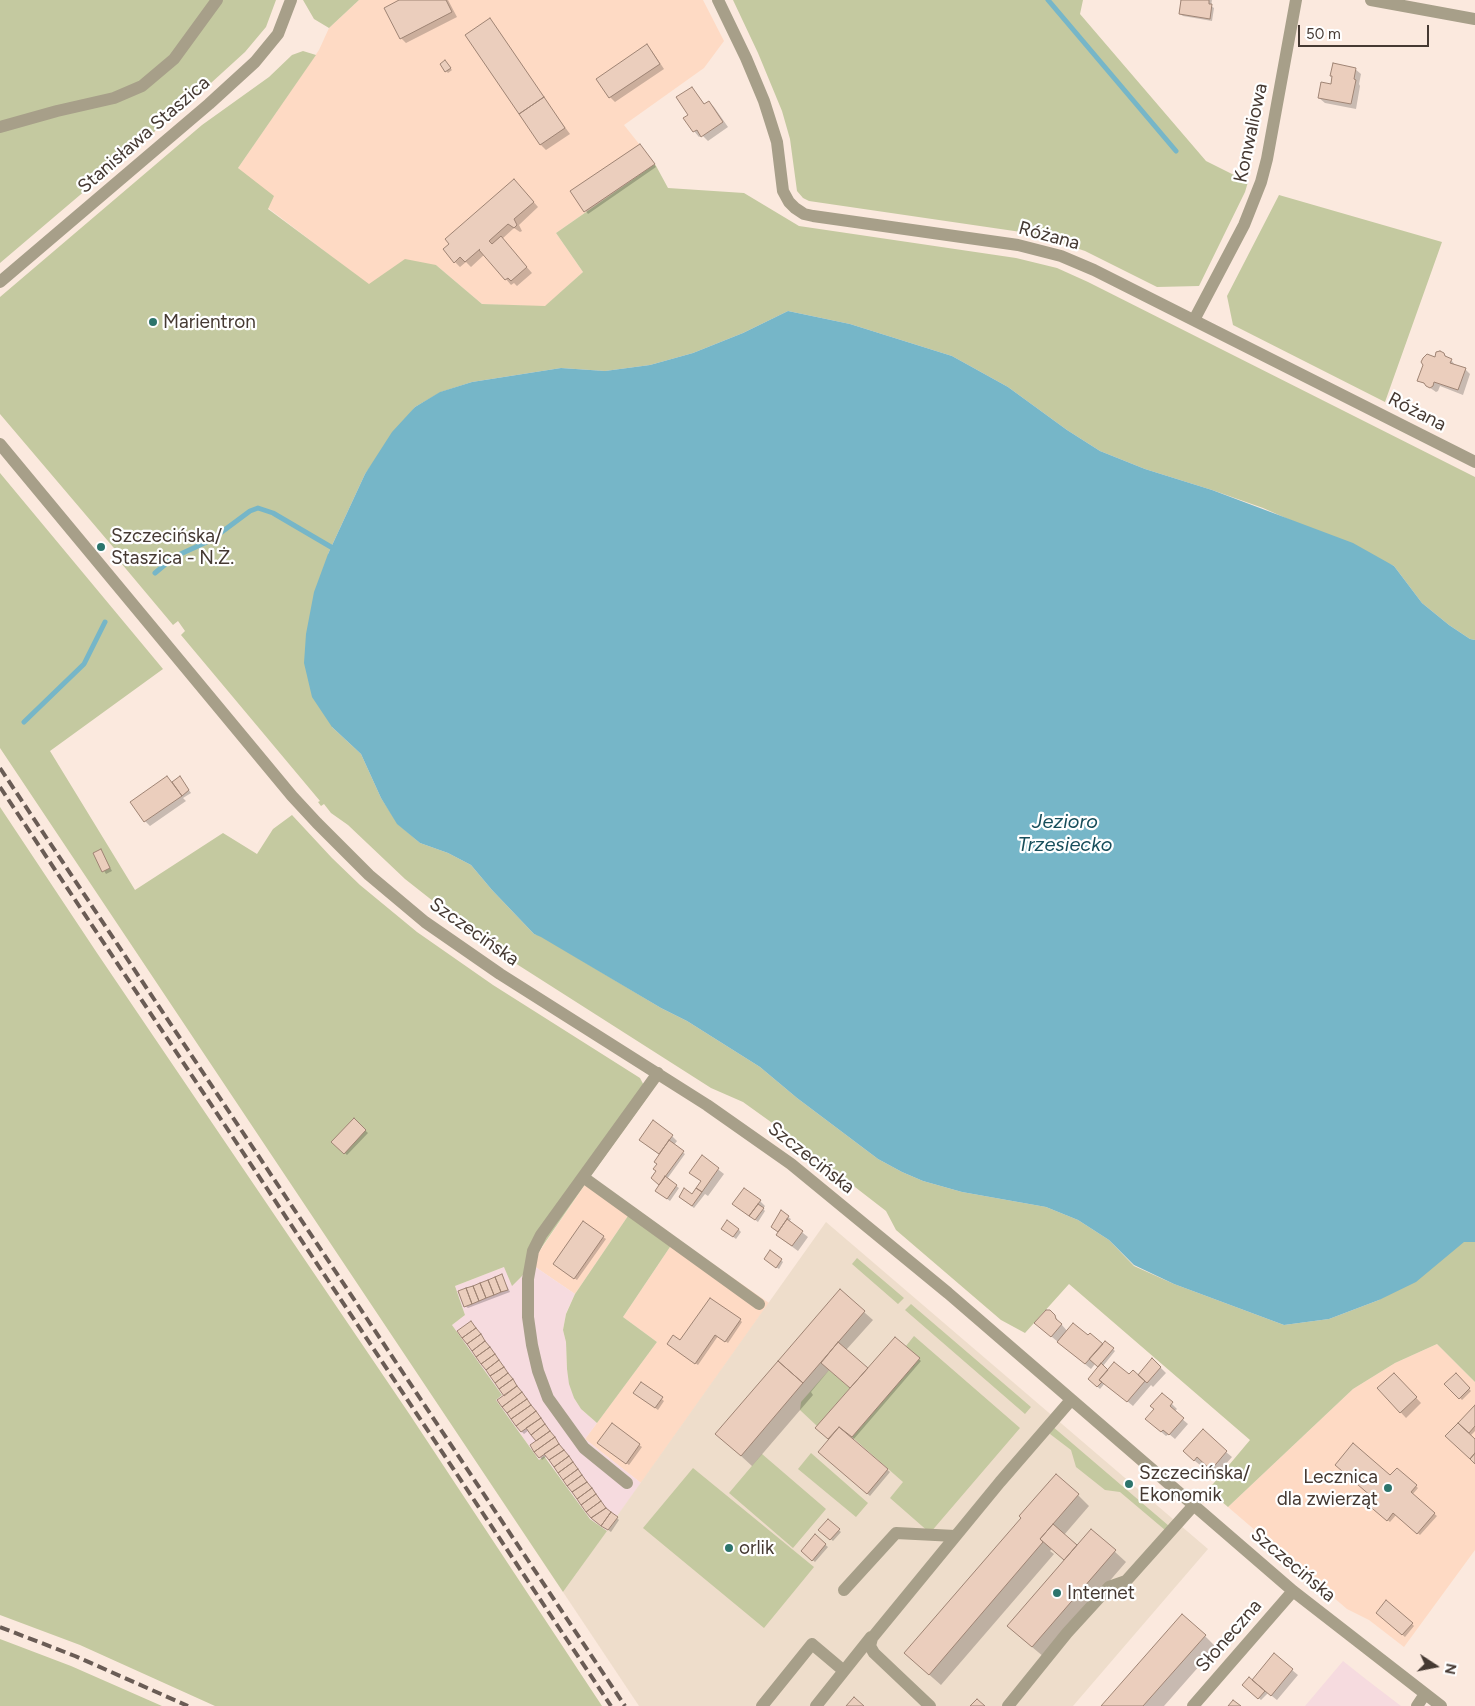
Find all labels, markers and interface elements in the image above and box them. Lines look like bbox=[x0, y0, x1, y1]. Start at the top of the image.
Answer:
scale bar bbox=[1300, 15, 1431, 47]
text: 50 m bbox=[1306, 25, 1341, 43]
street label: Stanisława Staszica bbox=[73, 71, 215, 199]
street label: Konwaliowa bbox=[1229, 81, 1273, 185]
street label: Różana bbox=[1016, 217, 1082, 255]
place label: Marientron bbox=[163, 311, 256, 333]
marker: Marientron bbox=[147, 316, 159, 328]
street label: Różana bbox=[1384, 388, 1450, 436]
place label: Szczecińska/ Staszica - N.Ż. bbox=[111, 525, 234, 569]
marker: Szczecińska/ Staszica - N.Ż. bbox=[95, 541, 107, 553]
water label: Jezioro Trzesiecko bbox=[1018, 810, 1112, 857]
street label: Szczecińska bbox=[425, 893, 523, 971]
street label: Szczecińska bbox=[763, 1117, 859, 1199]
place label: Szczecińska/ Ekonomik bbox=[1139, 1462, 1250, 1506]
place label: Lecznica dla zwierząt bbox=[1277, 1466, 1378, 1510]
marker: Szczecińska/ Ekonomik bbox=[1123, 1478, 1135, 1490]
marker: Lecznica dla zwierząt bbox=[1382, 1482, 1394, 1494]
street label: Szczecińska bbox=[1246, 1523, 1340, 1607]
place label: orlik bbox=[739, 1537, 774, 1559]
marker: orlik bbox=[723, 1542, 735, 1554]
place label: Internet bbox=[1067, 1582, 1135, 1604]
marker: Internet bbox=[1051, 1587, 1063, 1599]
street label: Słoneczna bbox=[1191, 1595, 1267, 1677]
north arrow bbox=[1410, 1641, 1460, 1691]
text: N bbox=[1441, 1662, 1460, 1676]

